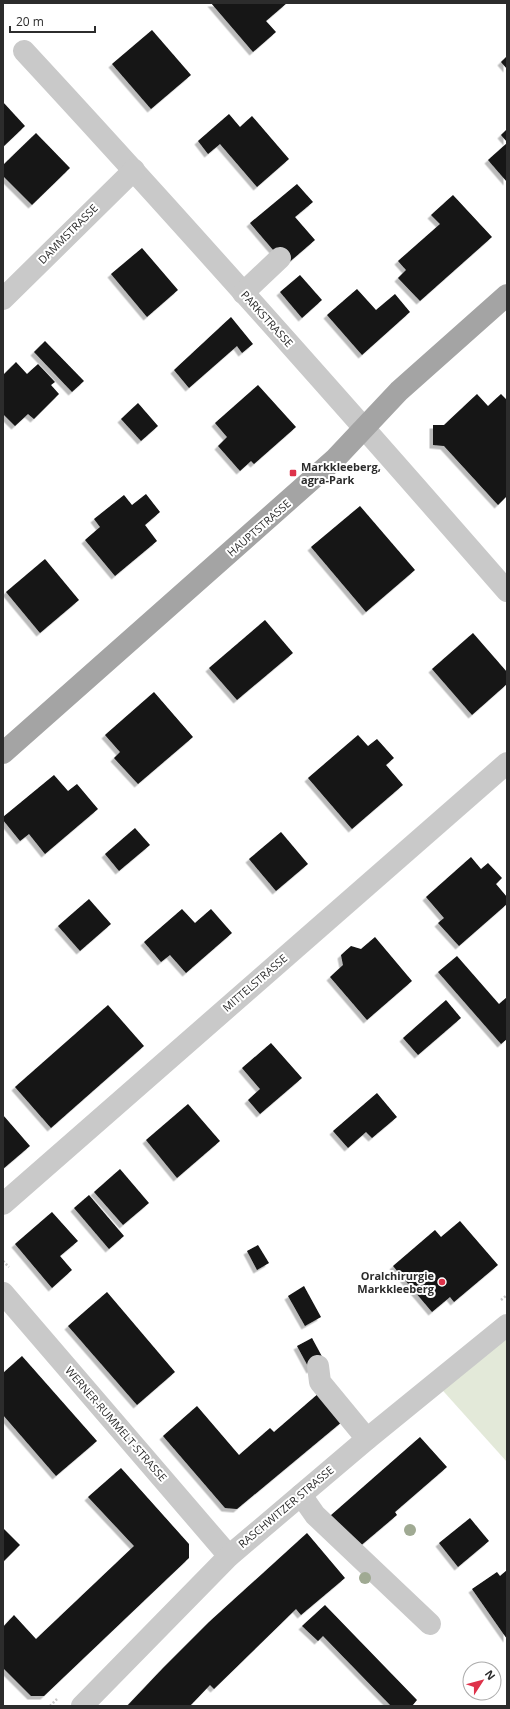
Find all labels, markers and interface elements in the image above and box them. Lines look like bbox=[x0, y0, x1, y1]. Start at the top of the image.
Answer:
scale bar bbox=[10, 8, 95, 34]
text: 20 m bbox=[16, 13, 44, 30]
street label: DAMMSTRASSE bbox=[35, 201, 101, 267]
street label: PARKSTRASSE bbox=[238, 287, 297, 350]
place label: Markkleeberg, agra-Park bbox=[301, 459, 381, 487]
marker: Markkleeberg, agra-Park bbox=[288, 468, 298, 478]
street label: HAUPTSTRASSE bbox=[224, 496, 294, 559]
street label: MITTELSTRASSE bbox=[219, 950, 290, 1015]
place label: Oralchirurgie Markkleeberg bbox=[357, 1268, 435, 1296]
marker: Oralchirurgie Markkleeberg bbox=[437, 1277, 447, 1287]
street label: WERNER-RUMMELT-STRASSE bbox=[62, 1363, 171, 1484]
street label: RASCHWITZER STRASSE bbox=[235, 1462, 337, 1551]
north arrow bbox=[462, 1661, 502, 1701]
text: N bbox=[482, 1667, 499, 1683]

